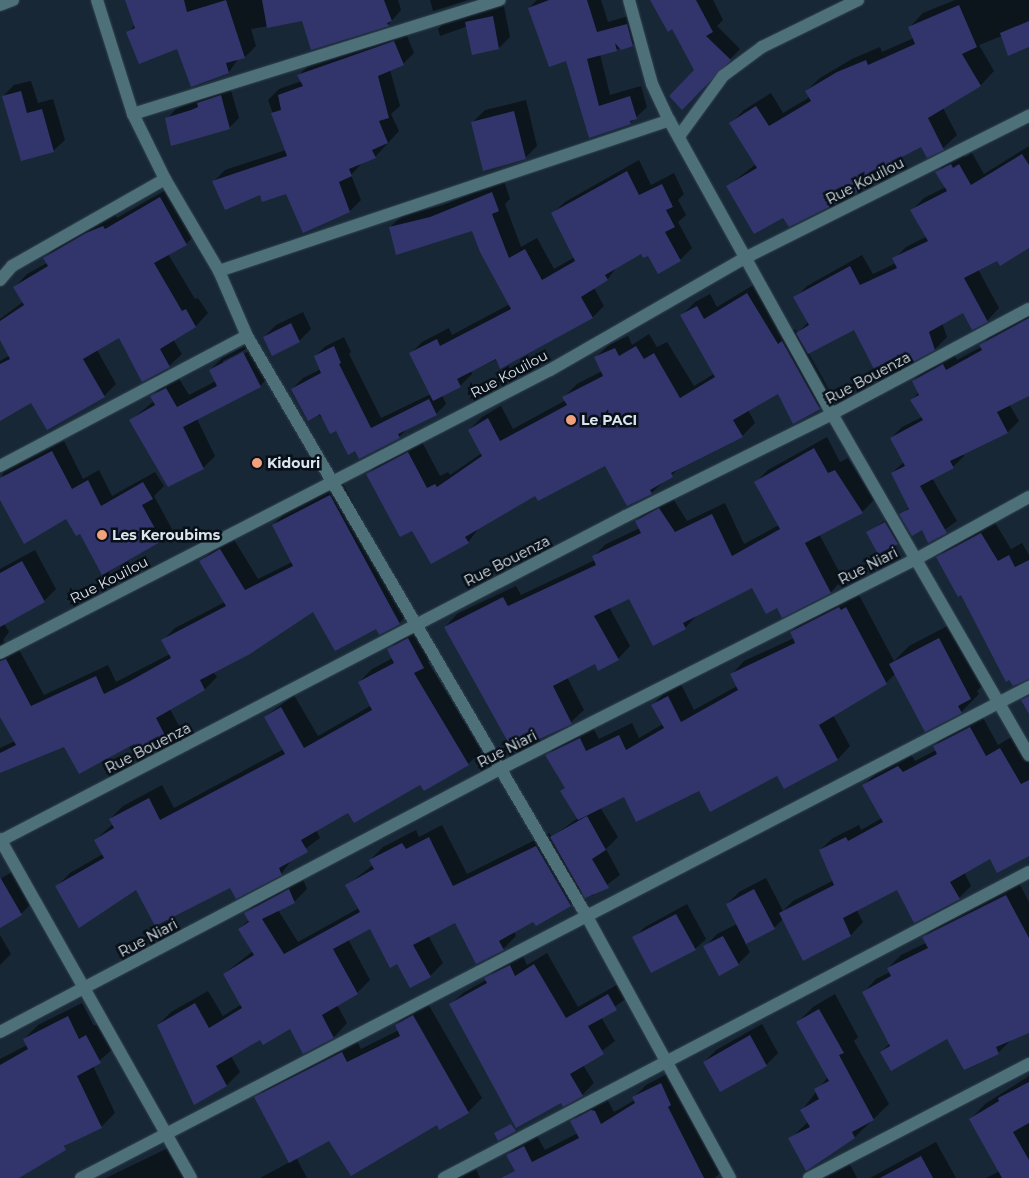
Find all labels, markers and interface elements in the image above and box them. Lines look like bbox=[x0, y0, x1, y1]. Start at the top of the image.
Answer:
street label: Rue Kouilou bbox=[823, 154, 907, 208]
street label: Rue Kouilou bbox=[467, 347, 551, 401]
street label: Rue Bouenza bbox=[823, 349, 913, 407]
place label: Le PACI bbox=[581, 412, 637, 428]
marker: Le PACI bbox=[565, 414, 577, 426]
place label: Kidouri bbox=[267, 455, 320, 471]
marker: Kidouri bbox=[251, 457, 263, 469]
place label: Les Keroubims bbox=[112, 527, 220, 543]
marker: Les Keroubims bbox=[96, 529, 108, 541]
street label: Rue Bouenza bbox=[461, 532, 553, 590]
street label: Rue Niari bbox=[836, 544, 900, 588]
street label: Rue Kouilou bbox=[67, 553, 151, 607]
street label: Rue Bouenza bbox=[102, 719, 194, 777]
street label: Rue Niari bbox=[475, 727, 539, 771]
street label: Rue Niari bbox=[116, 915, 180, 961]

